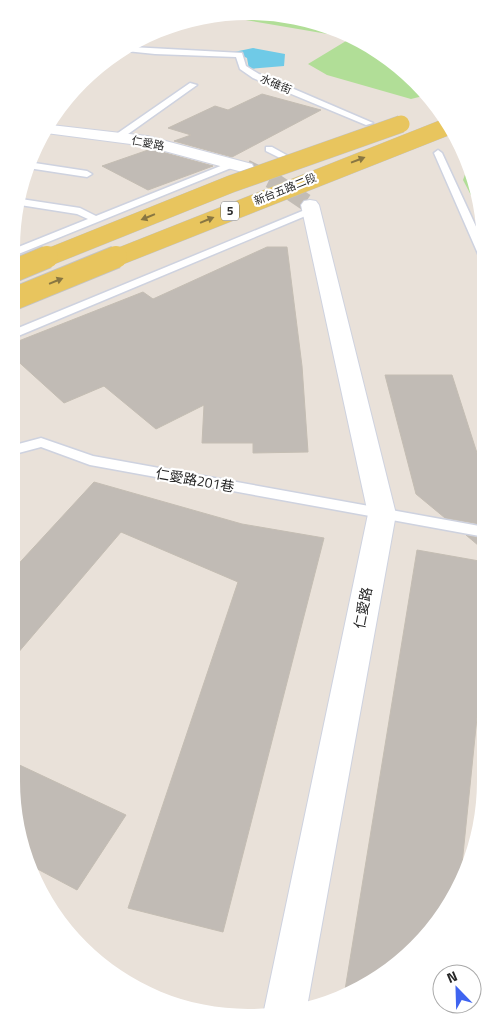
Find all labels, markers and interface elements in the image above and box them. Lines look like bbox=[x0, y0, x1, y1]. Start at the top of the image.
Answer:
street label: 水碓街 bbox=[258, 70, 294, 98]
street label: 仁愛路 bbox=[130, 132, 166, 154]
one-way arrow bbox=[351, 156, 365, 164]
street label: 新台五路二段 bbox=[251, 169, 319, 209]
road number: 5 bbox=[221, 202, 239, 220]
one-way arrow bbox=[140, 213, 155, 221]
one-way arrow bbox=[200, 216, 215, 224]
one-way arrow bbox=[49, 277, 63, 285]
street label: 仁愛路201巷 bbox=[154, 462, 236, 497]
street label: 仁愛路 bbox=[348, 585, 377, 631]
north arrow bbox=[432, 964, 482, 1014]
text: N bbox=[443, 965, 460, 988]

